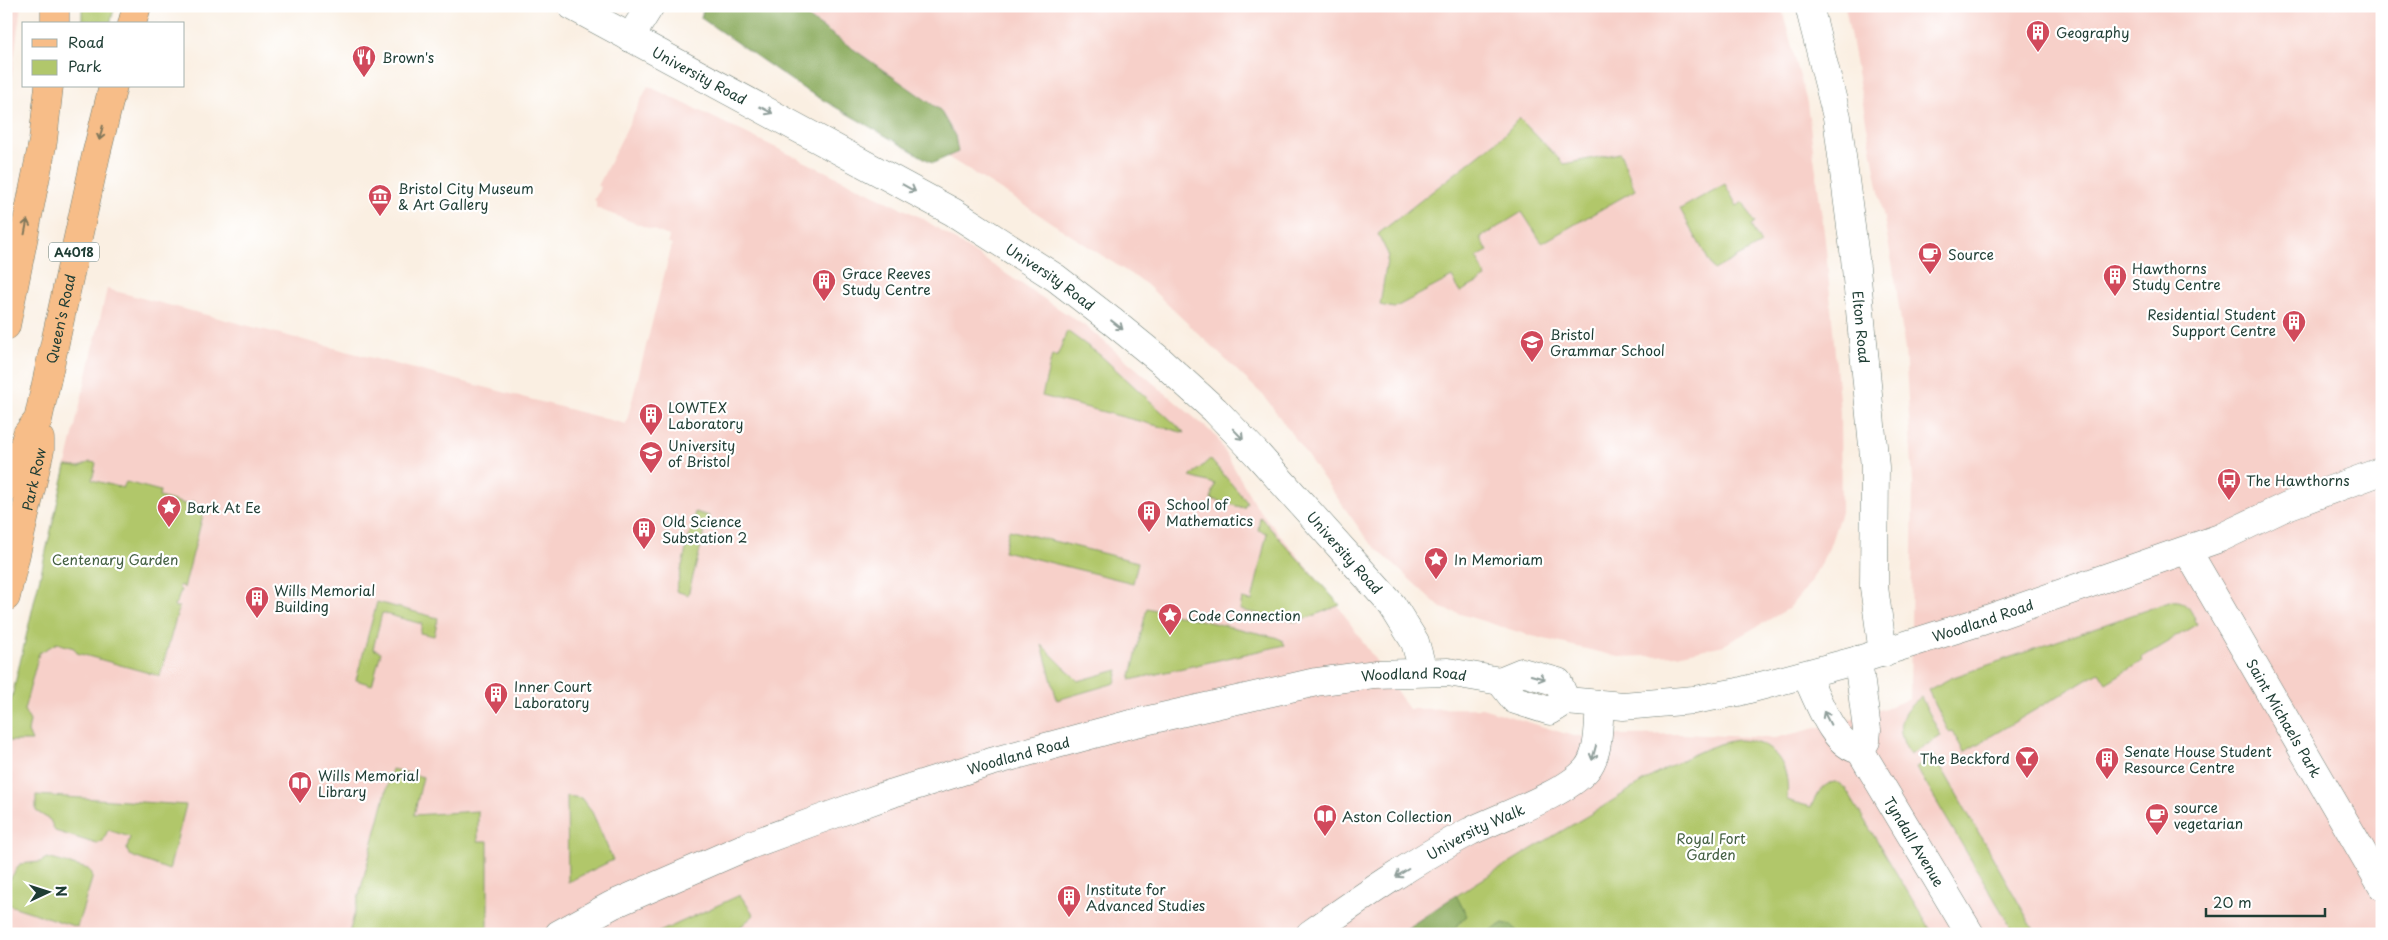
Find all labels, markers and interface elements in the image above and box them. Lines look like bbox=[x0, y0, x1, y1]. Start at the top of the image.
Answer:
building icon: Geography bbox=[2025, 19, 2051, 53]
legend bbox=[22, 22, 185, 88]
place label: Geography bbox=[2056, 22, 2129, 43]
text: Road bbox=[68, 30, 104, 53]
street label: University Road bbox=[648, 41, 751, 109]
restaurant icon: Brown's bbox=[351, 44, 377, 78]
place label: Brown's bbox=[382, 47, 434, 68]
text: Park bbox=[68, 54, 102, 77]
one-way arrow bbox=[758, 106, 773, 115]
one-way arrow bbox=[96, 125, 105, 141]
place label: Bristol City Museum & Art Gallery bbox=[398, 178, 534, 215]
museum icon: Bristol City Museum & Art Gallery bbox=[367, 183, 393, 217]
one-way arrow bbox=[901, 183, 916, 193]
one-way arrow bbox=[22, 219, 31, 235]
street label: University Road bbox=[1002, 238, 1100, 315]
cafe icon: Source bbox=[1917, 241, 1943, 275]
road number: A4018 bbox=[49, 242, 99, 262]
place label: Source bbox=[1948, 244, 1994, 265]
place label: Hawthorns Study Centre bbox=[2132, 258, 2221, 295]
place label: Grace Reeves Study Centre bbox=[842, 263, 931, 300]
building icon: Hawthorns Study Centre bbox=[2102, 263, 2128, 297]
building icon: Grace Reeves Study Centre bbox=[811, 268, 837, 302]
street label: Queen's Road bbox=[40, 272, 80, 366]
street label: Elton Road bbox=[1848, 290, 1876, 364]
place label: Residential Student Support Centre bbox=[2147, 304, 2276, 341]
building icon: Residential Student Support Centre bbox=[2281, 309, 2307, 343]
one-way arrow bbox=[1110, 320, 1123, 331]
place label: Bristol Grammar School bbox=[1550, 324, 1665, 361]
school or university icon: Bristol Grammar School bbox=[1519, 329, 1545, 363]
place label: LOWTEX Laboratory bbox=[668, 397, 743, 434]
building icon: LOWTEX Laboratory bbox=[638, 402, 664, 436]
one-way arrow bbox=[1232, 428, 1244, 440]
place label: University of Bristol bbox=[668, 435, 735, 472]
school or university icon: University of Bristol bbox=[638, 440, 664, 474]
street label: Park Row bbox=[16, 445, 51, 513]
bus stop icon: The Hawthorns bbox=[2216, 467, 2242, 501]
place label: The Hawthorns bbox=[2246, 470, 2350, 491]
place icon: Bark At Ee bbox=[156, 494, 182, 528]
place label: School of Mathematics bbox=[1166, 494, 1253, 531]
place label: Bark At Ee bbox=[186, 497, 261, 518]
building icon: School of Mathematics bbox=[1136, 499, 1162, 533]
street label: University Road bbox=[1302, 506, 1388, 598]
place label: Old Science Substation 2 bbox=[662, 511, 747, 548]
building icon: Old Science Substation 2 bbox=[631, 516, 657, 550]
place icon: In Memoriam bbox=[1423, 546, 1449, 580]
park label: Centenary Garden bbox=[52, 549, 178, 570]
place label: In Memoriam bbox=[1454, 549, 1543, 570]
place label: Wills Memorial Building bbox=[274, 580, 375, 617]
building icon: Wills Memorial Building bbox=[244, 585, 270, 619]
street label: Woodland Road bbox=[1929, 593, 2036, 647]
place icon: Code Connection bbox=[1157, 602, 1183, 636]
place label: Code Connection bbox=[1188, 605, 1301, 626]
street label: Saint Michaels Park bbox=[2242, 654, 2327, 781]
street label: Woodland Road bbox=[1360, 661, 1468, 686]
one-way arrow bbox=[1530, 672, 1546, 682]
place label: Inner Court Laboratory bbox=[514, 676, 592, 713]
building icon: Inner Court Laboratory bbox=[483, 681, 509, 715]
one-way arrow bbox=[1822, 711, 1831, 726]
street label: Woodland Road bbox=[964, 731, 1072, 779]
place label: Senate House Student Resource Centre bbox=[2124, 741, 2272, 778]
one-way arrow bbox=[1589, 745, 1598, 761]
bar icon: The Beckford bbox=[2014, 745, 2040, 779]
building icon: Senate House Student Resource Centre bbox=[2094, 746, 2120, 780]
place label: The Beckford bbox=[1920, 748, 2010, 769]
place label: Wills Memorial Library bbox=[318, 765, 419, 802]
library icon: Wills Memorial Library bbox=[287, 770, 313, 804]
street label: Tyndall Avenue bbox=[1879, 792, 1950, 891]
place label: source vegetarian bbox=[2174, 797, 2243, 834]
street label: University Walk bbox=[1422, 798, 1528, 865]
cafe icon: source vegetarian bbox=[2144, 802, 2170, 836]
library icon: Aston Collection bbox=[1312, 803, 1338, 837]
place label: Aston Collection bbox=[1342, 806, 1452, 827]
park label: Royal Fort Garden bbox=[1676, 828, 1746, 865]
north arrow bbox=[22, 868, 72, 918]
one-way arrow bbox=[1395, 868, 1409, 878]
place label: Institute for Advanced Studies bbox=[1086, 879, 1205, 916]
building icon: Institute for Advanced Studies bbox=[1056, 884, 1082, 918]
text: N bbox=[51, 885, 72, 897]
scale bar bbox=[2206, 885, 2324, 917]
text: 20 m bbox=[2213, 890, 2252, 913]

